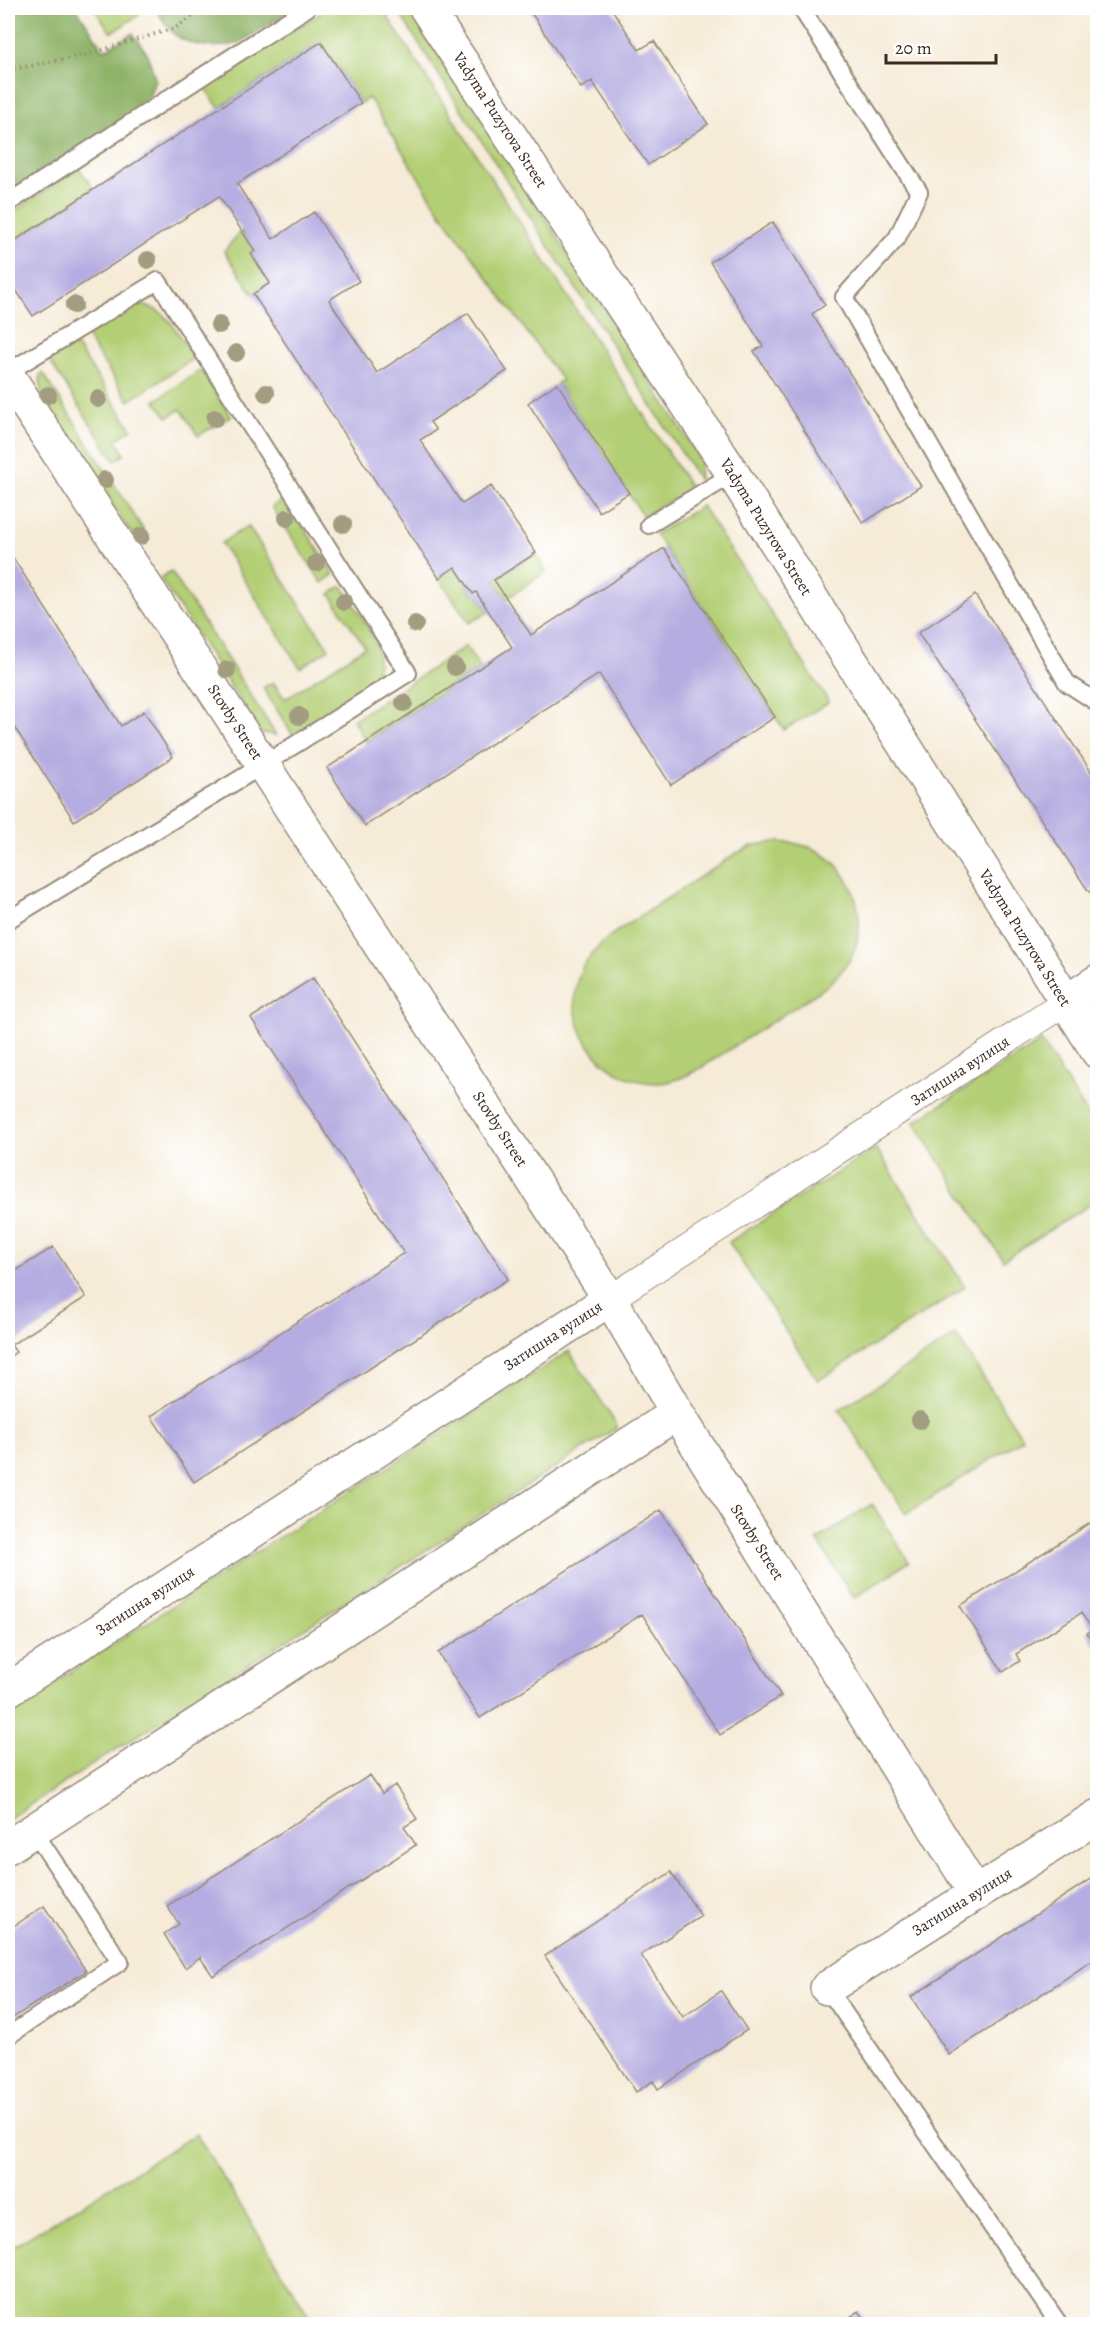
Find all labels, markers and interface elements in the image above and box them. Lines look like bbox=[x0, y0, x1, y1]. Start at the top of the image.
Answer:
scale bar bbox=[886, 27, 996, 65]
text: 20 m bbox=[895, 36, 932, 60]
street label: Vadyma Puzyrova Street bbox=[447, 47, 552, 192]
street label: Vadyma Puzyrova Street bbox=[714, 453, 817, 600]
street label: Stovby Street bbox=[202, 680, 268, 764]
street label: Vadyma Puzyrova Street bbox=[973, 864, 1076, 1011]
street label: Затишна вулиця bbox=[906, 1031, 1014, 1111]
street label: Stovby Street bbox=[467, 1087, 533, 1171]
street label: Затишна вулиця bbox=[499, 1296, 607, 1376]
street label: Stovby Street bbox=[725, 1500, 789, 1584]
street label: Затишна вулиця bbox=[91, 1561, 199, 1641]
street label: Затишна вулиця bbox=[908, 1862, 1016, 1942]

